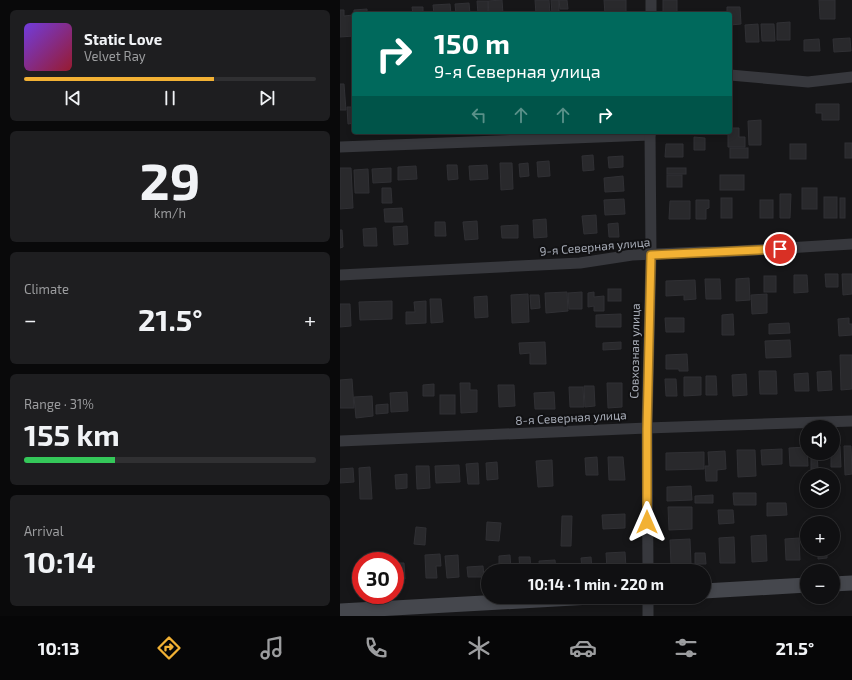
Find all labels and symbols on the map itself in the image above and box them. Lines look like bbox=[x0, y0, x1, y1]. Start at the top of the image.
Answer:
pin bbox=[763, 232, 797, 266]
street label: 9-я Северная улица bbox=[539, 234, 651, 259]
street label: Совхозная улица bbox=[626, 303, 643, 399]
street label: 8-я Северная улица bbox=[515, 407, 627, 428]
position arrow bbox=[626, 501, 668, 543]
speed limit sign: 30 bbox=[352, 552, 404, 604]

